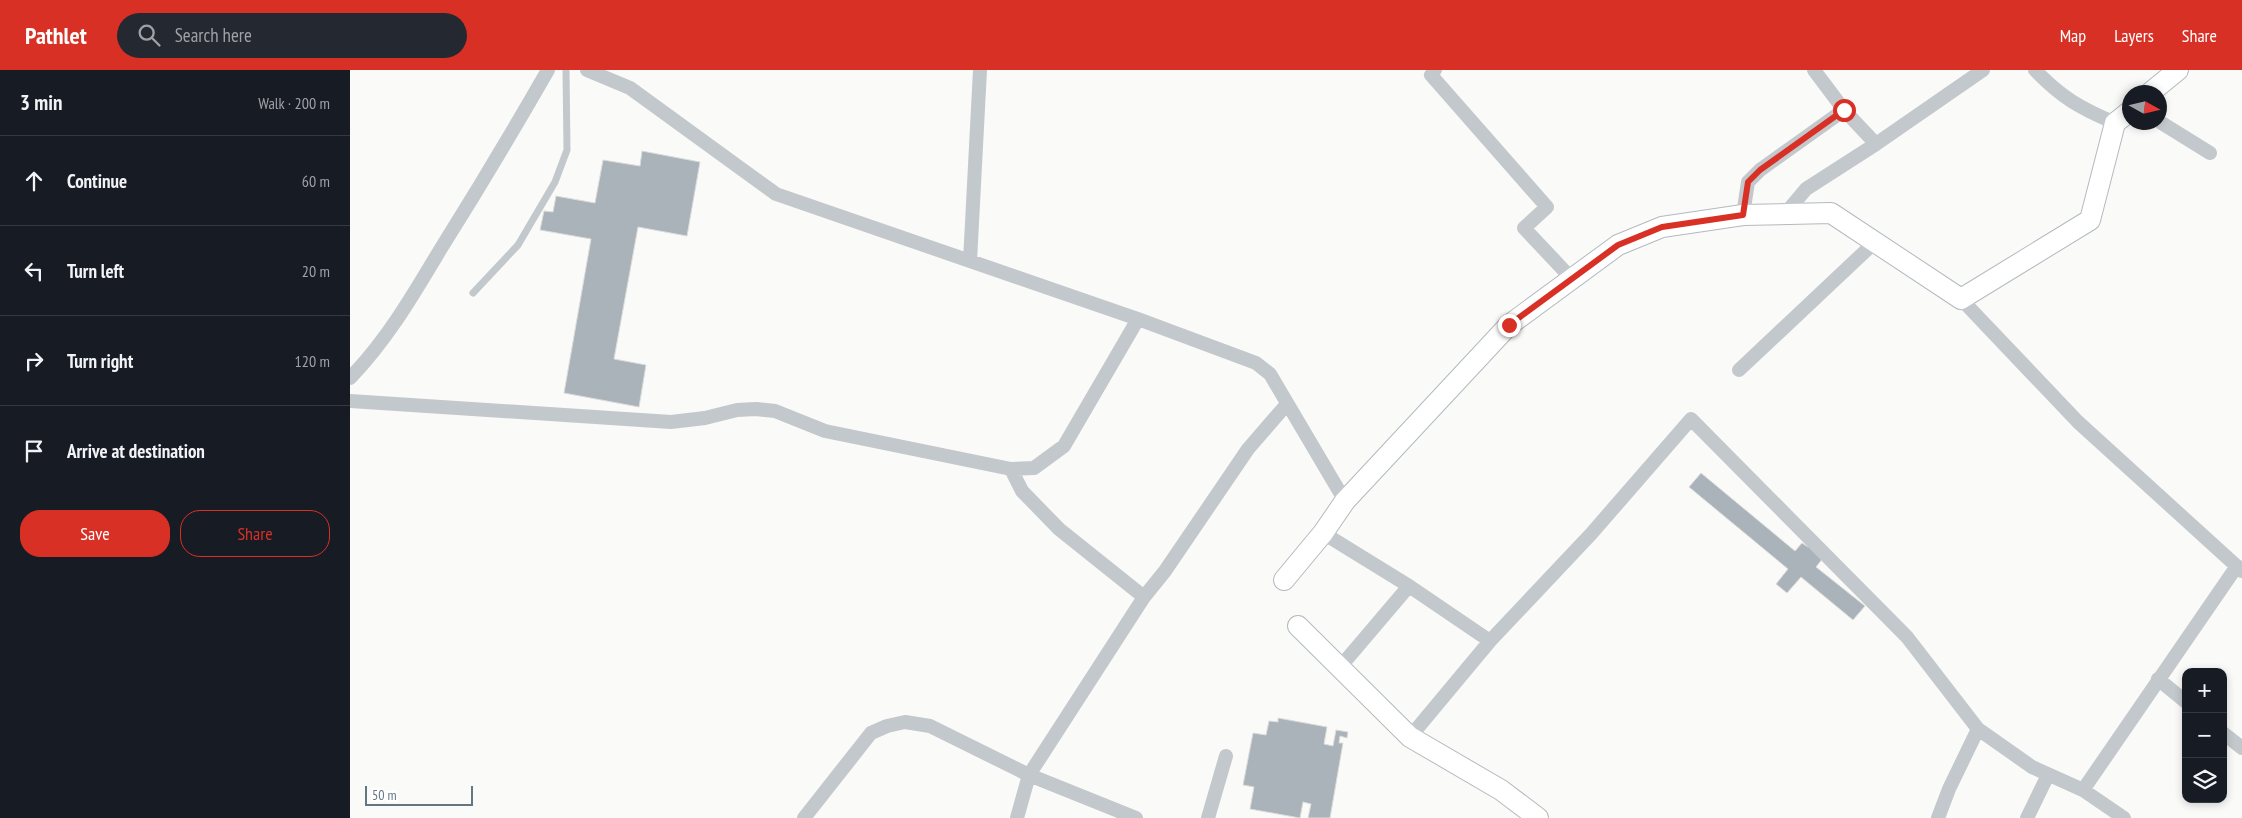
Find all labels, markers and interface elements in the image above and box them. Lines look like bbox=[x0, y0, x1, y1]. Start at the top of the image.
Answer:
search box bbox=[117, 13, 467, 58]
text: Pathlet bbox=[25, 20, 87, 51]
icon: search bbox=[135, 21, 163, 49]
text: Search here bbox=[175, 23, 252, 47]
text: Map bbox=[2060, 24, 2086, 47]
text: Layers bbox=[2114, 24, 2154, 47]
text: Share bbox=[2182, 24, 2217, 47]
north arrow bbox=[2122, 85, 2167, 130]
text: 3 min bbox=[20, 89, 62, 116]
text: Walk · 200 m bbox=[258, 93, 330, 113]
route start bbox=[1833, 99, 1856, 122]
icon: ahead bbox=[20, 167, 48, 195]
text: Continue bbox=[67, 169, 127, 193]
text: 60 m bbox=[302, 171, 330, 191]
icon: left bbox=[20, 257, 48, 285]
text: Turn left bbox=[67, 259, 124, 283]
text: 20 m bbox=[302, 261, 330, 281]
route end bbox=[1498, 314, 1521, 337]
icon: right bbox=[20, 347, 48, 375]
text: Turn right bbox=[67, 349, 133, 373]
text: 120 m bbox=[295, 351, 330, 371]
icon: arrive bbox=[20, 437, 48, 465]
text: Arrive at destination bbox=[67, 439, 205, 463]
button: Save bbox=[20, 510, 170, 557]
button: Share bbox=[180, 510, 330, 557]
map controls bbox=[2182, 668, 2227, 803]
button: + bbox=[2182, 668, 2227, 713]
button: − bbox=[2182, 713, 2227, 758]
button: layers bbox=[2182, 758, 2227, 803]
scale bar bbox=[365, 783, 472, 806]
text: 50 m bbox=[372, 786, 397, 804]

